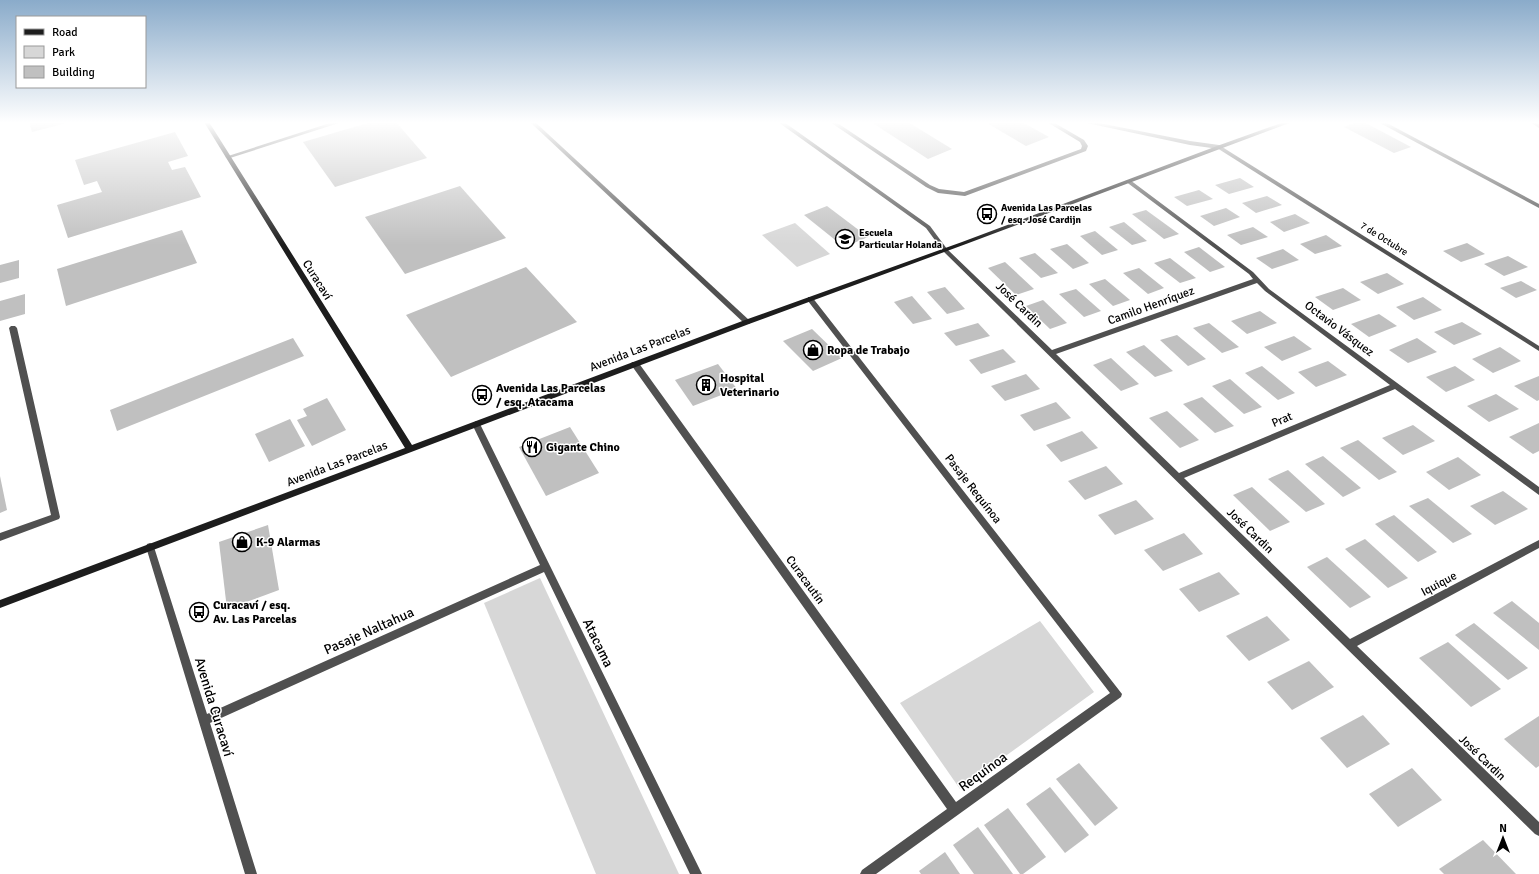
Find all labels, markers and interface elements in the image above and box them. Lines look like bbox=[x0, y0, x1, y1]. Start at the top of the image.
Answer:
legend bbox=[16, 16, 146, 88]
text: Road bbox=[52, 25, 78, 40]
text: Park bbox=[52, 45, 75, 60]
text: Building bbox=[52, 65, 95, 80]
place label: Avenida Las Parcelas / esq. José Cardijn bbox=[1001, 202, 1093, 226]
bus stop icon: Avenida Las Parcelas / esq. José Cardijn bbox=[976, 203, 998, 225]
street label: 7 de Octubre bbox=[1358, 220, 1410, 258]
place label: Escuela Particular Holanda bbox=[859, 227, 942, 251]
school or university icon: Escuela Particular Holanda bbox=[834, 228, 856, 250]
street label: Curacaví bbox=[299, 257, 336, 303]
street label: José Cardin bbox=[992, 279, 1046, 331]
street label: Camilo Henríquez bbox=[1106, 283, 1196, 329]
street label: Octavio Vásquez bbox=[1301, 298, 1377, 360]
street label: Avenida Las Parcelas bbox=[587, 323, 693, 375]
shop icon: Ropa de Trabajo bbox=[802, 339, 824, 361]
place label: Ropa de Trabajo bbox=[827, 343, 910, 358]
place label: Hospital Veterinario bbox=[720, 371, 779, 400]
building icon: Hospital Veterinario bbox=[695, 374, 717, 396]
place label: Avenida Las Parcelas / esq. Atacama bbox=[496, 381, 606, 410]
bus stop icon: Avenida Las Parcelas / esq. Atacama bbox=[471, 384, 493, 406]
street label: Prat bbox=[1269, 409, 1295, 431]
restaurant icon: Gigante Chino bbox=[521, 436, 543, 458]
street label: Avenida Las Parcelas bbox=[284, 438, 390, 490]
place label: Gigante Chino bbox=[546, 440, 620, 455]
street label: Pasaje Requínoa bbox=[941, 451, 1005, 527]
street label: José Cardin bbox=[1223, 505, 1277, 557]
shop icon: K-9 Alarmas bbox=[231, 531, 253, 553]
place label: K-9 Alarmas bbox=[256, 535, 321, 550]
street label: Curacautín bbox=[782, 553, 828, 607]
street label: Iquique bbox=[1418, 568, 1460, 600]
place label: Curacaví / esq. Av. Las Parcelas bbox=[213, 598, 297, 627]
bus stop icon: Curacaví / esq. Av. Las Parcelas bbox=[188, 601, 210, 623]
street label: Pasaje Naltahua bbox=[321, 604, 417, 658]
street label: Atacama bbox=[579, 616, 617, 670]
street label: Avenida Curacaví bbox=[191, 656, 237, 759]
street label: José Cardin bbox=[1455, 732, 1509, 784]
street label: Requínoa bbox=[955, 749, 1011, 795]
north arrow bbox=[1483, 818, 1523, 858]
text: N bbox=[1499, 822, 1507, 835]

